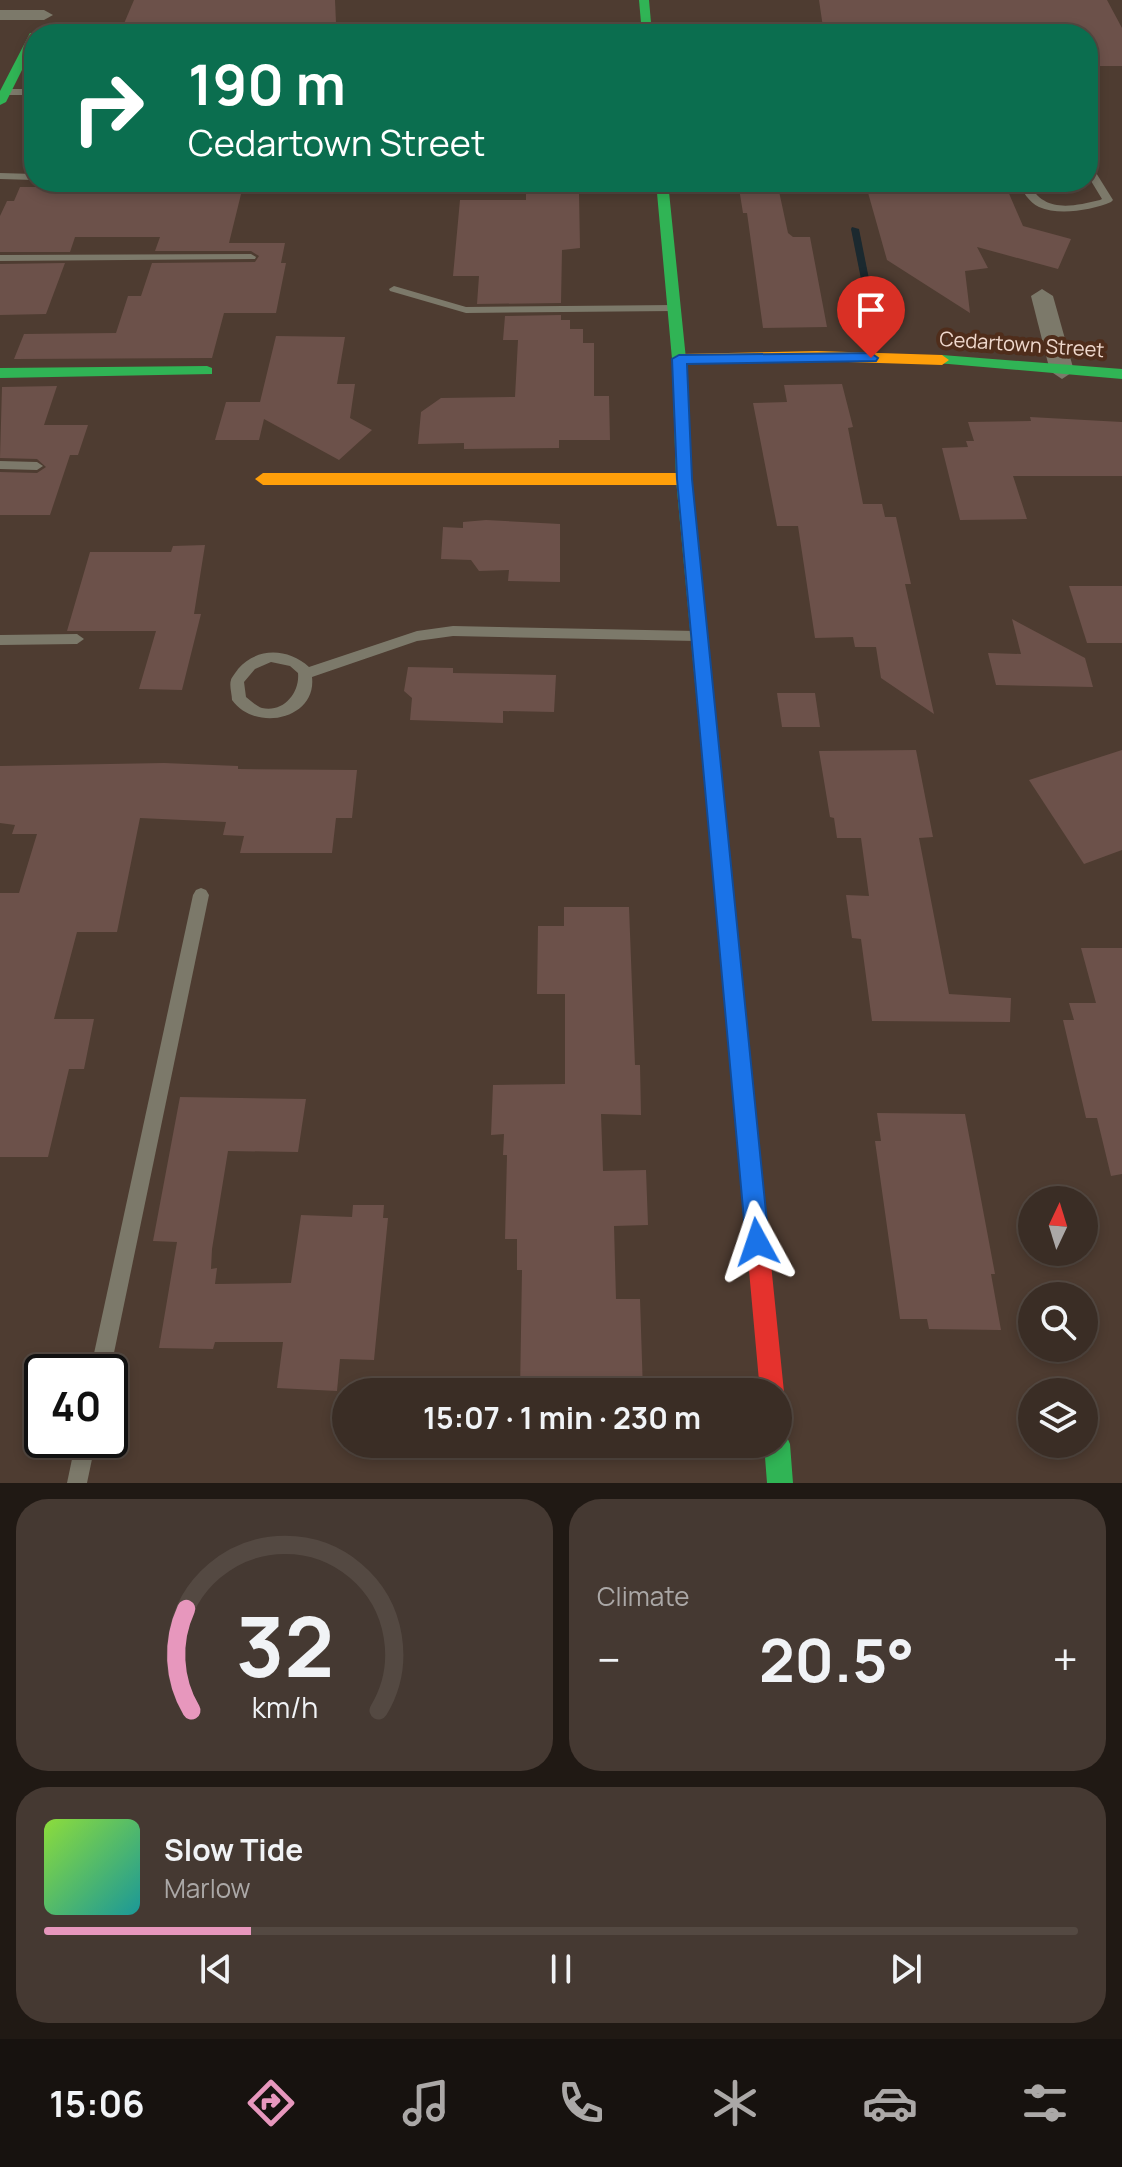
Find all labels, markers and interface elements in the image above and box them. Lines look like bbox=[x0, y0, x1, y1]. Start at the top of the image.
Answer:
text: 190 m bbox=[188, 45, 346, 122]
icon: right bbox=[56, 56, 160, 160]
text: Cedartown Street bbox=[188, 118, 485, 167]
pin bbox=[837, 276, 905, 358]
icon: arrive bbox=[849, 288, 893, 332]
street label: Cedartown Street bbox=[939, 325, 1105, 363]
north arrow bbox=[1018, 1186, 1098, 1266]
map controls bbox=[1018, 1186, 1098, 1458]
position arrow bbox=[715, 1200, 799, 1284]
button: search bbox=[1018, 1282, 1098, 1362]
speed limit sign: 40 bbox=[24, 1354, 128, 1458]
button: layers bbox=[1018, 1378, 1098, 1458]
text: 15:07 · 1 min · 230 m bbox=[423, 1397, 701, 1438]
text: Climate bbox=[597, 1578, 689, 1614]
text: 32 bbox=[236, 1588, 333, 1702]
text: 20.5° bbox=[759, 1618, 914, 1700]
text: − bbox=[597, 1629, 621, 1689]
text: + bbox=[1053, 1629, 1078, 1689]
text: km/h bbox=[251, 1688, 318, 1727]
text: Slow Tide bbox=[164, 1829, 303, 1870]
text: Marlow bbox=[164, 1870, 251, 1906]
icon: previous bbox=[194, 1947, 238, 1991]
icon: pause bbox=[539, 1947, 583, 1991]
icon: next bbox=[884, 1947, 928, 1991]
icon: directions bbox=[243, 2075, 299, 2131]
icon: music bbox=[398, 2075, 454, 2131]
icon: phone bbox=[553, 2075, 609, 2131]
icon: climate bbox=[707, 2075, 763, 2131]
icon: car bbox=[862, 2075, 918, 2131]
icon: filters bbox=[1017, 2075, 1073, 2131]
text: 15:06 bbox=[49, 2079, 145, 2128]

